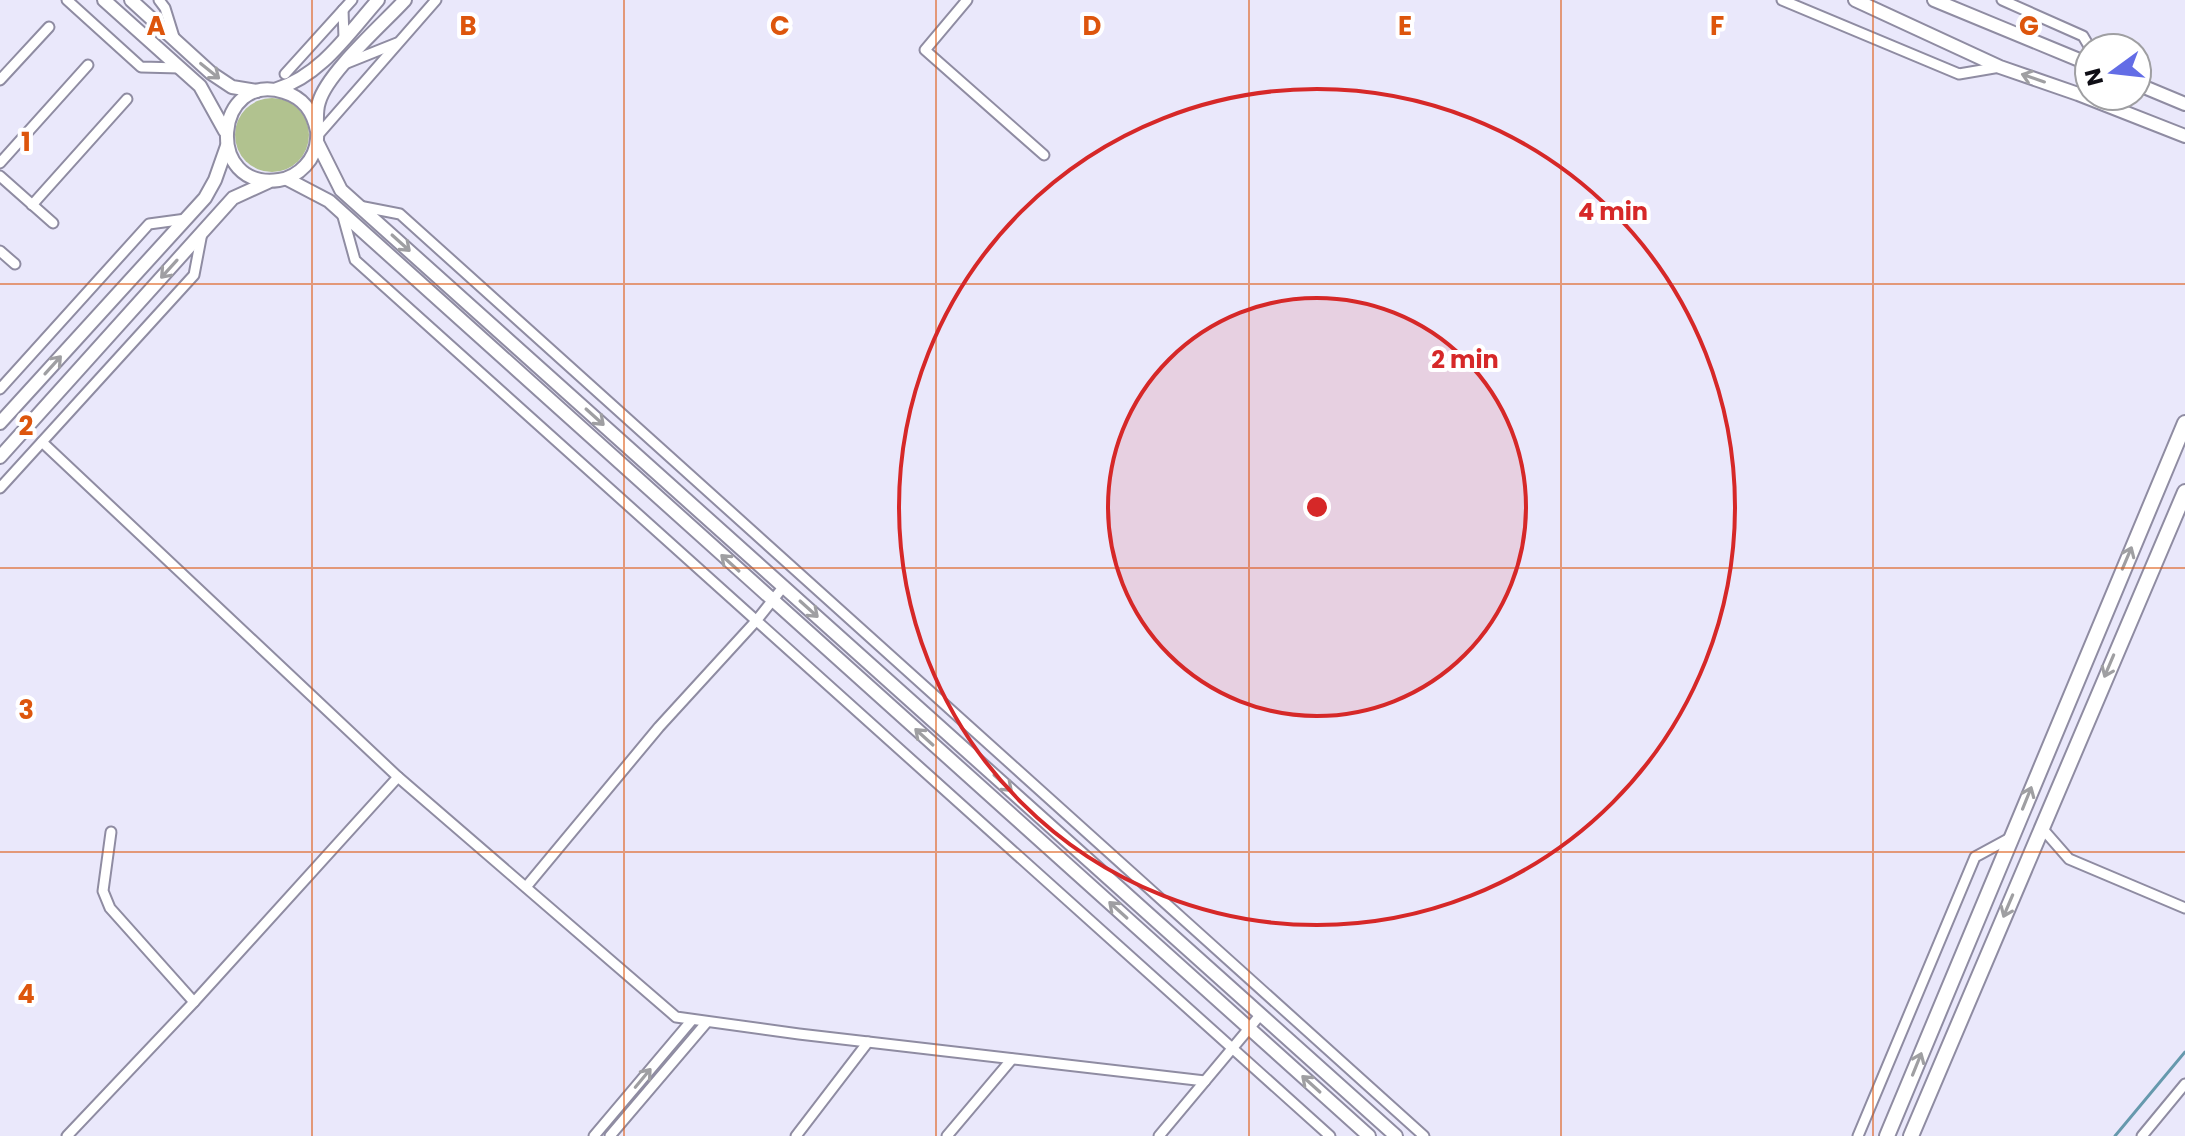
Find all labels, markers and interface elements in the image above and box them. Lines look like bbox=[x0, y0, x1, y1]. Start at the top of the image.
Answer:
text: A bbox=[146, 8, 166, 44]
text: B bbox=[459, 8, 477, 44]
text: C bbox=[770, 8, 790, 44]
text: D bbox=[1083, 8, 1102, 44]
text: E bbox=[1398, 8, 1412, 44]
text: F bbox=[1710, 8, 1724, 44]
text: G bbox=[2019, 8, 2039, 44]
north arrow bbox=[2073, 32, 2153, 112]
one-way arrow bbox=[199, 62, 220, 79]
text: N bbox=[2077, 65, 2111, 89]
one-way arrow bbox=[2021, 70, 2046, 85]
text: 1 bbox=[21, 124, 31, 160]
text: 4 min bbox=[1578, 195, 1648, 228]
one-way arrow bbox=[391, 234, 411, 252]
one-way arrow bbox=[161, 258, 179, 278]
text: 2 min bbox=[1431, 343, 1499, 376]
one-way arrow bbox=[43, 356, 61, 376]
one-way arrow bbox=[585, 407, 605, 425]
text: 2 bbox=[19, 408, 34, 444]
centre of rings bbox=[1303, 493, 1331, 521]
one-way arrow bbox=[2121, 546, 2136, 571]
one-way arrow bbox=[721, 555, 741, 573]
one-way arrow bbox=[799, 600, 819, 618]
one-way arrow bbox=[2101, 653, 2116, 678]
text: 3 bbox=[18, 692, 34, 728]
one-way arrow bbox=[914, 728, 935, 747]
one-way arrow bbox=[992, 773, 1012, 791]
one-way arrow bbox=[2020, 786, 2035, 811]
one-way arrow bbox=[2000, 893, 2015, 918]
one-way arrow bbox=[1108, 902, 1128, 920]
text: 4 bbox=[17, 976, 35, 1012]
one-way arrow bbox=[1910, 1052, 1925, 1077]
one-way arrow bbox=[634, 1068, 652, 1088]
one-way arrow bbox=[1302, 1075, 1322, 1093]

